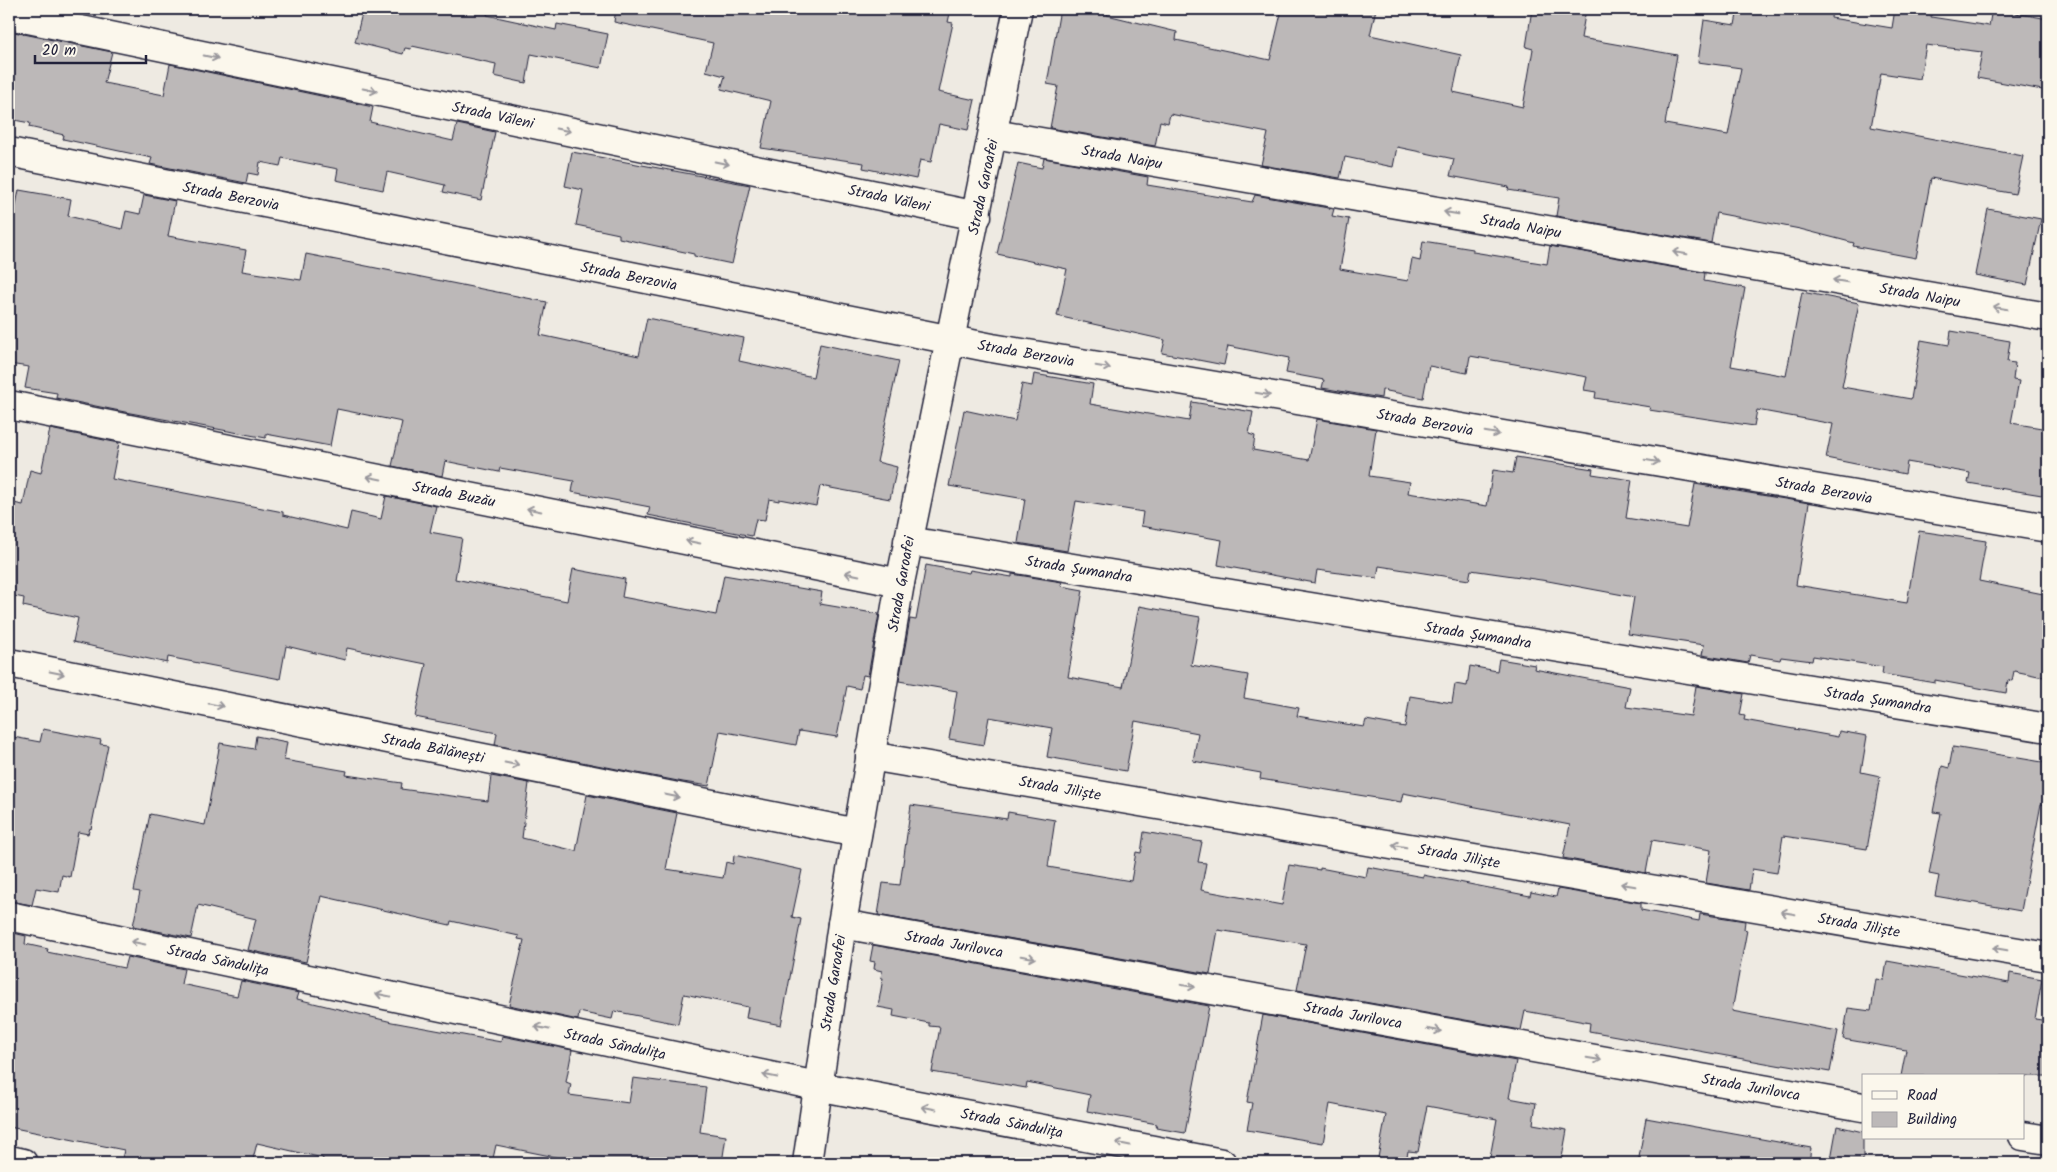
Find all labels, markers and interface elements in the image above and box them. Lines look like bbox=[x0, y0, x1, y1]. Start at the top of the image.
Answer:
scale bar bbox=[35, 32, 146, 64]
text: 20 m bbox=[42, 39, 76, 63]
one-way arrow bbox=[202, 52, 218, 62]
one-way arrow bbox=[361, 86, 377, 95]
street label: Strada Văleni bbox=[450, 96, 537, 137]
one-way arrow bbox=[555, 126, 571, 135]
street label: Strada Garoafei bbox=[962, 136, 1006, 237]
street label: Strada Naipu bbox=[1080, 139, 1164, 177]
one-way arrow bbox=[714, 159, 730, 168]
street label: Strada Berzovia bbox=[180, 176, 281, 218]
street label: Strada Văleni bbox=[846, 179, 933, 220]
one-way arrow bbox=[1443, 208, 1459, 218]
street label: Strada Naipu bbox=[1479, 208, 1563, 246]
one-way arrow bbox=[1672, 248, 1688, 258]
street label: Strada Berzovia bbox=[578, 256, 679, 298]
one-way arrow bbox=[1832, 275, 1848, 285]
street label: Strada Naipu bbox=[1878, 277, 1962, 315]
one-way arrow bbox=[1993, 303, 2009, 313]
street label: Strada Berzovia bbox=[976, 334, 1076, 374]
one-way arrow bbox=[1094, 362, 1110, 372]
one-way arrow bbox=[1254, 390, 1270, 400]
street label: Strada Berzovia bbox=[1375, 403, 1475, 443]
one-way arrow bbox=[1483, 429, 1499, 439]
one-way arrow bbox=[1644, 456, 1660, 466]
street label: Strada Berzovia bbox=[1774, 471, 1874, 511]
one-way arrow bbox=[367, 473, 383, 482]
street label: Strada Buzău bbox=[410, 475, 497, 515]
one-way arrow bbox=[526, 505, 542, 514]
street label: Strada Garoafei bbox=[882, 533, 922, 634]
one-way arrow bbox=[685, 537, 701, 546]
street label: Strada Șumandra bbox=[1024, 550, 1134, 590]
one-way arrow bbox=[845, 569, 861, 578]
street label: Strada Șumandra bbox=[1423, 616, 1533, 656]
one-way arrow bbox=[48, 669, 64, 678]
street label: Strada Șumandra bbox=[1823, 681, 1933, 721]
one-way arrow bbox=[207, 700, 223, 710]
street label: Strada Bălănești bbox=[379, 727, 488, 771]
one-way arrow bbox=[504, 760, 520, 770]
street label: Strada Jiliște bbox=[1017, 770, 1103, 808]
one-way arrow bbox=[663, 792, 679, 802]
street label: Strada Jiliște bbox=[1416, 838, 1502, 876]
one-way arrow bbox=[1391, 841, 1407, 851]
one-way arrow bbox=[1620, 880, 1636, 890]
one-way arrow bbox=[1781, 907, 1797, 917]
street label: Strada Jiliște bbox=[1816, 907, 1902, 945]
street label: Strada Jurilovca bbox=[903, 925, 1005, 965]
street label: Strada Garoafei bbox=[815, 932, 854, 1033]
one-way arrow bbox=[131, 938, 147, 947]
street label: Strada Săndulița bbox=[165, 938, 271, 984]
one-way arrow bbox=[1993, 943, 2009, 953]
one-way arrow bbox=[1019, 952, 1035, 962]
one-way arrow bbox=[1179, 981, 1195, 991]
one-way arrow bbox=[376, 989, 392, 999]
street label: Strada Jurilovca bbox=[1302, 996, 1404, 1036]
street label: Strada Săndulița bbox=[562, 1022, 668, 1068]
one-way arrow bbox=[534, 1023, 550, 1032]
one-way arrow bbox=[1425, 1025, 1441, 1035]
one-way arrow bbox=[1585, 1054, 1601, 1064]
street label: Strada Jurilovca bbox=[1700, 1068, 1802, 1108]
one-way arrow bbox=[762, 1071, 778, 1080]
legend bbox=[1862, 1074, 2024, 1140]
text: Road bbox=[1907, 1084, 1938, 1108]
one-way arrow bbox=[921, 1102, 937, 1112]
street label: Strada Săndulița bbox=[959, 1102, 1065, 1146]
text: Building bbox=[1907, 1108, 1957, 1132]
one-way arrow bbox=[1115, 1139, 1131, 1149]

